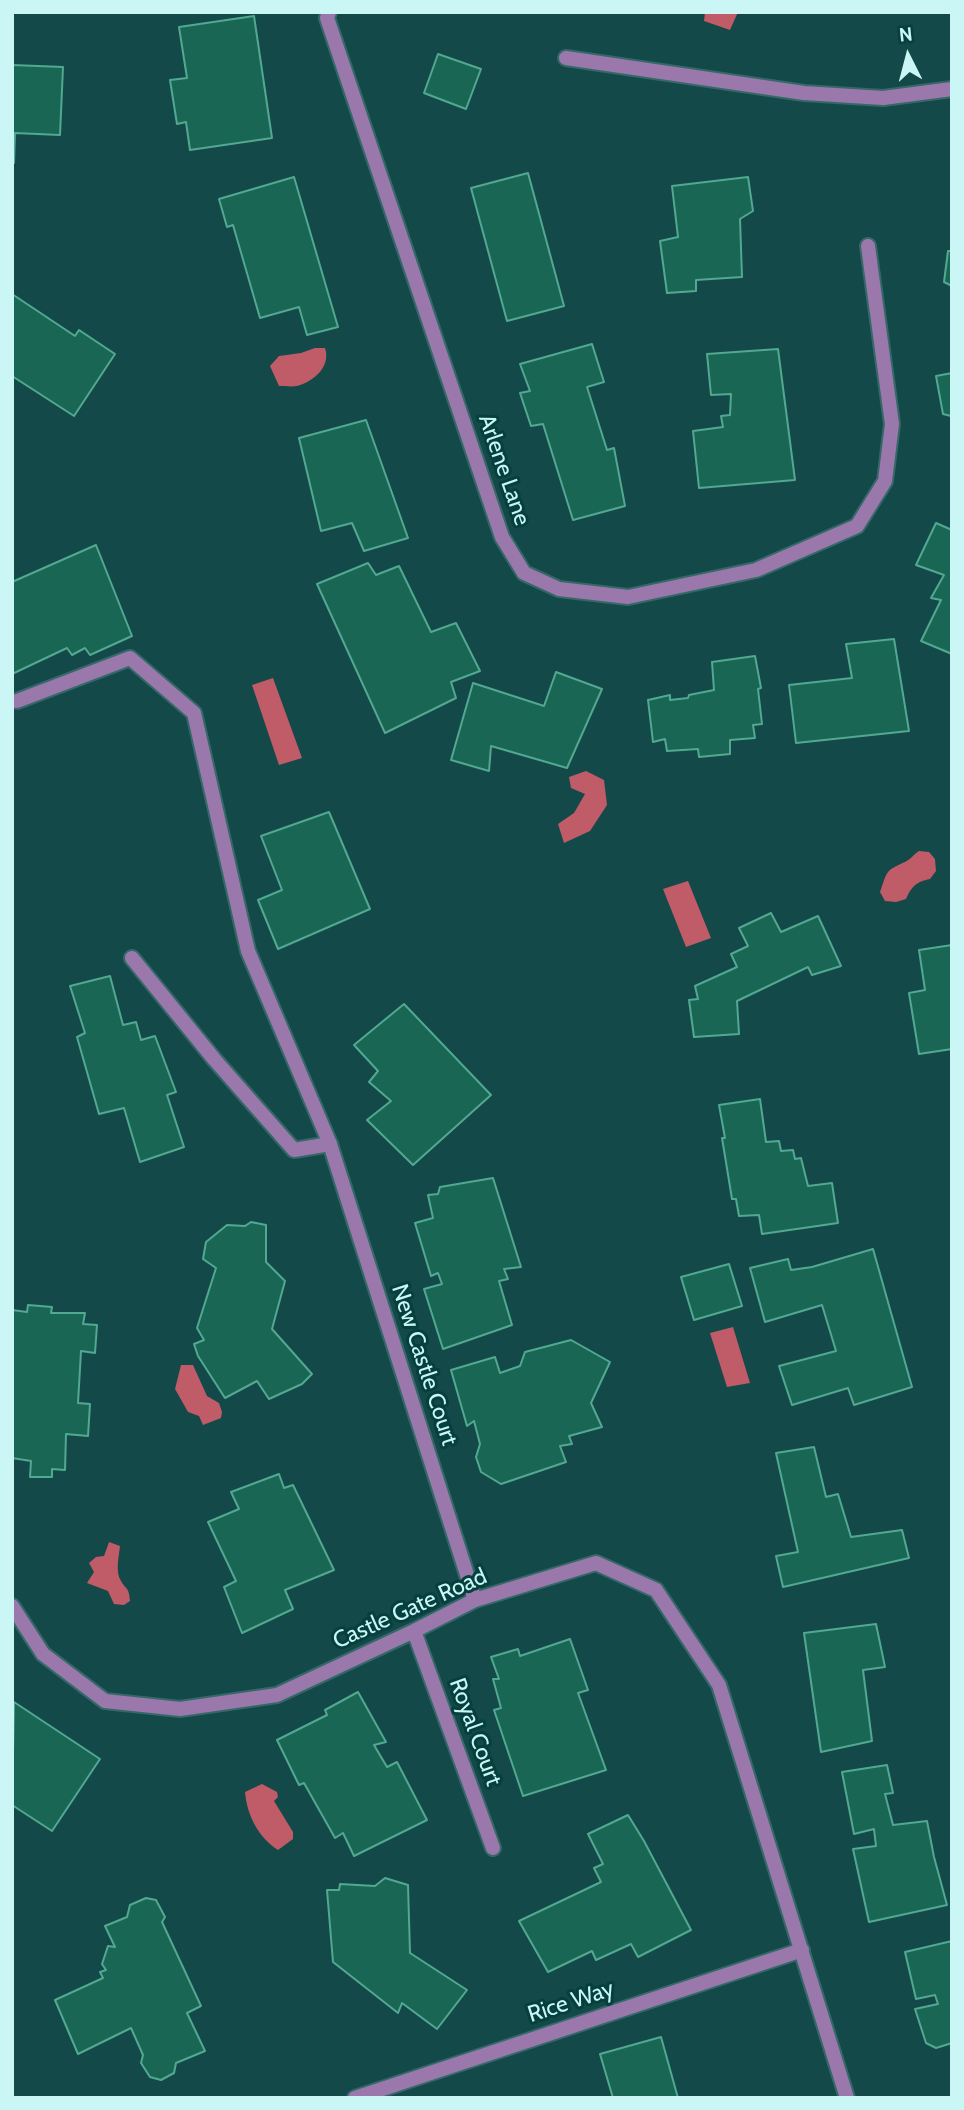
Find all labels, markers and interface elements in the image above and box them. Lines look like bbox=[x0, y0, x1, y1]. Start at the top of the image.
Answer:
north arrow bbox=[873, 21, 943, 91]
text: N bbox=[898, 22, 914, 47]
street label: Arlene Lane bbox=[472, 411, 536, 529]
street label: New Castle Court bbox=[385, 1281, 463, 1449]
street label: Castle Gate Road bbox=[329, 1563, 491, 1655]
street label: Royal Court bbox=[443, 1674, 507, 1790]
street label: Rice Way bbox=[524, 1975, 618, 2029]

